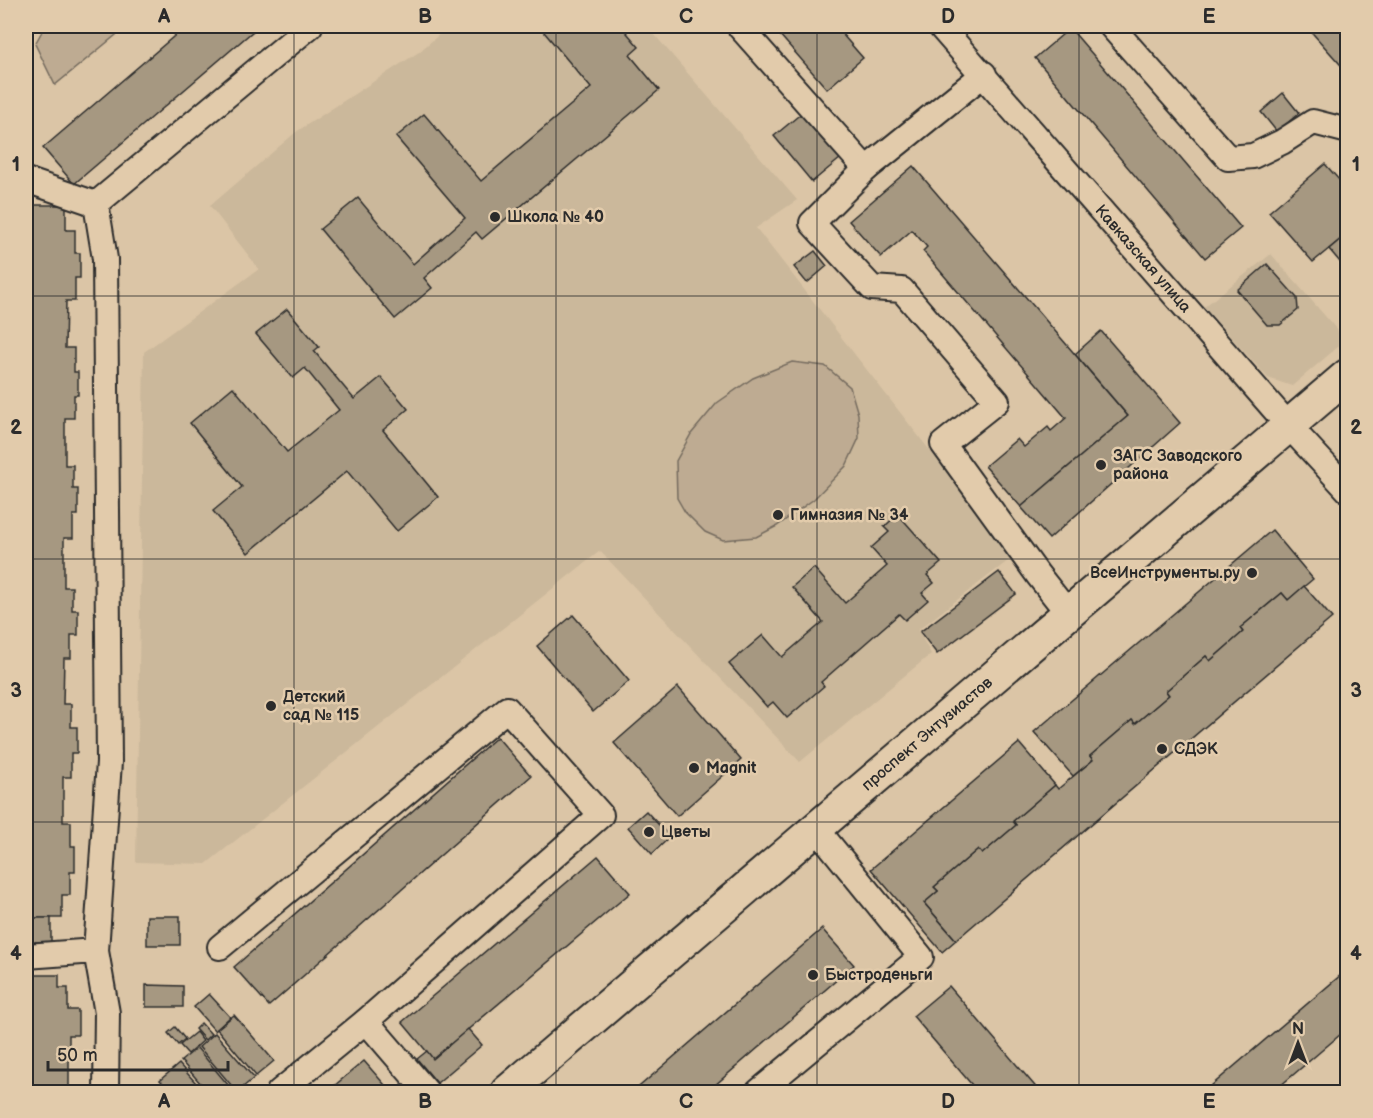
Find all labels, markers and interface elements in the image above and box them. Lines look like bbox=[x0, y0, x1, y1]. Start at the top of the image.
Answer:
text: A bbox=[157, 5, 171, 29]
text: B bbox=[418, 5, 432, 29]
text: C bbox=[679, 5, 693, 29]
text: D bbox=[941, 5, 955, 29]
text: E bbox=[1203, 5, 1216, 29]
text: 1 bbox=[12, 153, 20, 177]
text: 1 bbox=[1352, 153, 1360, 177]
street label: Кавказская улица bbox=[1091, 201, 1196, 317]
place label: Школа № 40 bbox=[507, 208, 604, 227]
marker: Школа № 40 bbox=[488, 210, 502, 224]
text: 2 bbox=[10, 416, 22, 440]
text: 2 bbox=[1350, 416, 1362, 440]
place label: ЗАГС Заводского района bbox=[1113, 447, 1243, 484]
marker: ЗАГС Заводского района bbox=[1094, 458, 1108, 472]
place label: Гимназия № 34 bbox=[790, 506, 909, 525]
marker: Гимназия № 34 bbox=[771, 508, 785, 522]
place label: ВсеИнструменты.ру bbox=[1090, 564, 1240, 583]
marker: ВсеИнструменты.ру bbox=[1245, 566, 1259, 580]
street label: проспект Энтузиастов bbox=[858, 673, 997, 795]
text: 3 bbox=[10, 679, 22, 703]
text: 3 bbox=[1350, 679, 1362, 703]
place label: Детский сад № 115 bbox=[283, 688, 359, 725]
marker: Детский сад № 115 bbox=[264, 699, 278, 713]
place label: СДЭК bbox=[1174, 740, 1218, 759]
marker: СДЭК bbox=[1155, 742, 1169, 756]
place label: Magnit bbox=[706, 759, 757, 778]
marker: Magnit bbox=[687, 761, 701, 775]
place label: Цветы bbox=[661, 823, 711, 842]
marker: Цветы bbox=[642, 825, 656, 839]
text: 4 bbox=[10, 942, 22, 966]
text: 4 bbox=[1350, 942, 1362, 966]
place label: Быстроденьги bbox=[825, 966, 933, 985]
marker: Быстроденьги bbox=[806, 968, 820, 982]
north arrow bbox=[1268, 1013, 1328, 1073]
text: N bbox=[1292, 1020, 1304, 1039]
scale bar bbox=[48, 1034, 228, 1072]
text: 50 m bbox=[57, 1045, 98, 1066]
text: A bbox=[157, 1090, 171, 1114]
text: B bbox=[418, 1090, 432, 1114]
text: C bbox=[679, 1090, 693, 1114]
text: D bbox=[941, 1090, 955, 1114]
text: E bbox=[1203, 1090, 1216, 1114]

